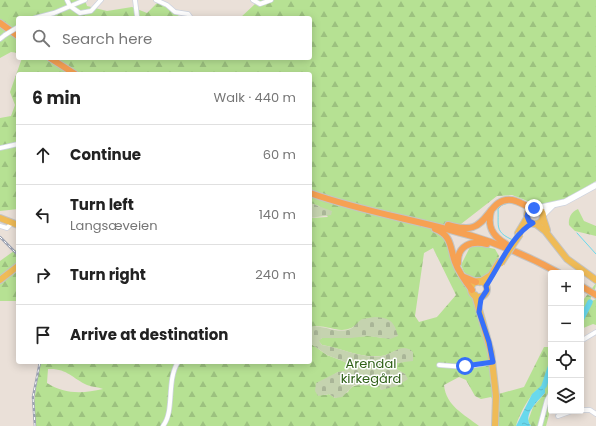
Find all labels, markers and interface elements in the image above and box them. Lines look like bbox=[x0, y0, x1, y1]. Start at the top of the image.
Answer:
search box bbox=[16, 16, 312, 60]
icon: search bbox=[30, 27, 52, 49]
text: Search here bbox=[62, 28, 152, 49]
text: 6 min bbox=[32, 86, 81, 110]
text: Walk · 440 m bbox=[214, 88, 296, 107]
icon: ahead bbox=[32, 144, 54, 166]
text: Continue bbox=[70, 144, 141, 165]
text: 60 m bbox=[263, 145, 296, 164]
text: Turn left bbox=[70, 194, 134, 215]
route end bbox=[525, 199, 543, 217]
icon: left bbox=[32, 204, 54, 226]
text: 140 m bbox=[259, 205, 296, 224]
text: Langsæveien bbox=[70, 216, 158, 235]
icon: right bbox=[32, 264, 54, 286]
text: Turn right bbox=[70, 264, 146, 285]
text: 240 m bbox=[255, 265, 296, 284]
map controls bbox=[548, 270, 584, 414]
button: + bbox=[548, 270, 584, 306]
button: − bbox=[548, 306, 584, 342]
icon: arrive bbox=[32, 324, 54, 346]
text: Arrive at destination bbox=[70, 324, 228, 345]
button: locate bbox=[548, 342, 584, 378]
park label: Arendal kirkegård bbox=[341, 354, 401, 388]
route start bbox=[456, 357, 474, 375]
button: layers bbox=[548, 378, 584, 414]

